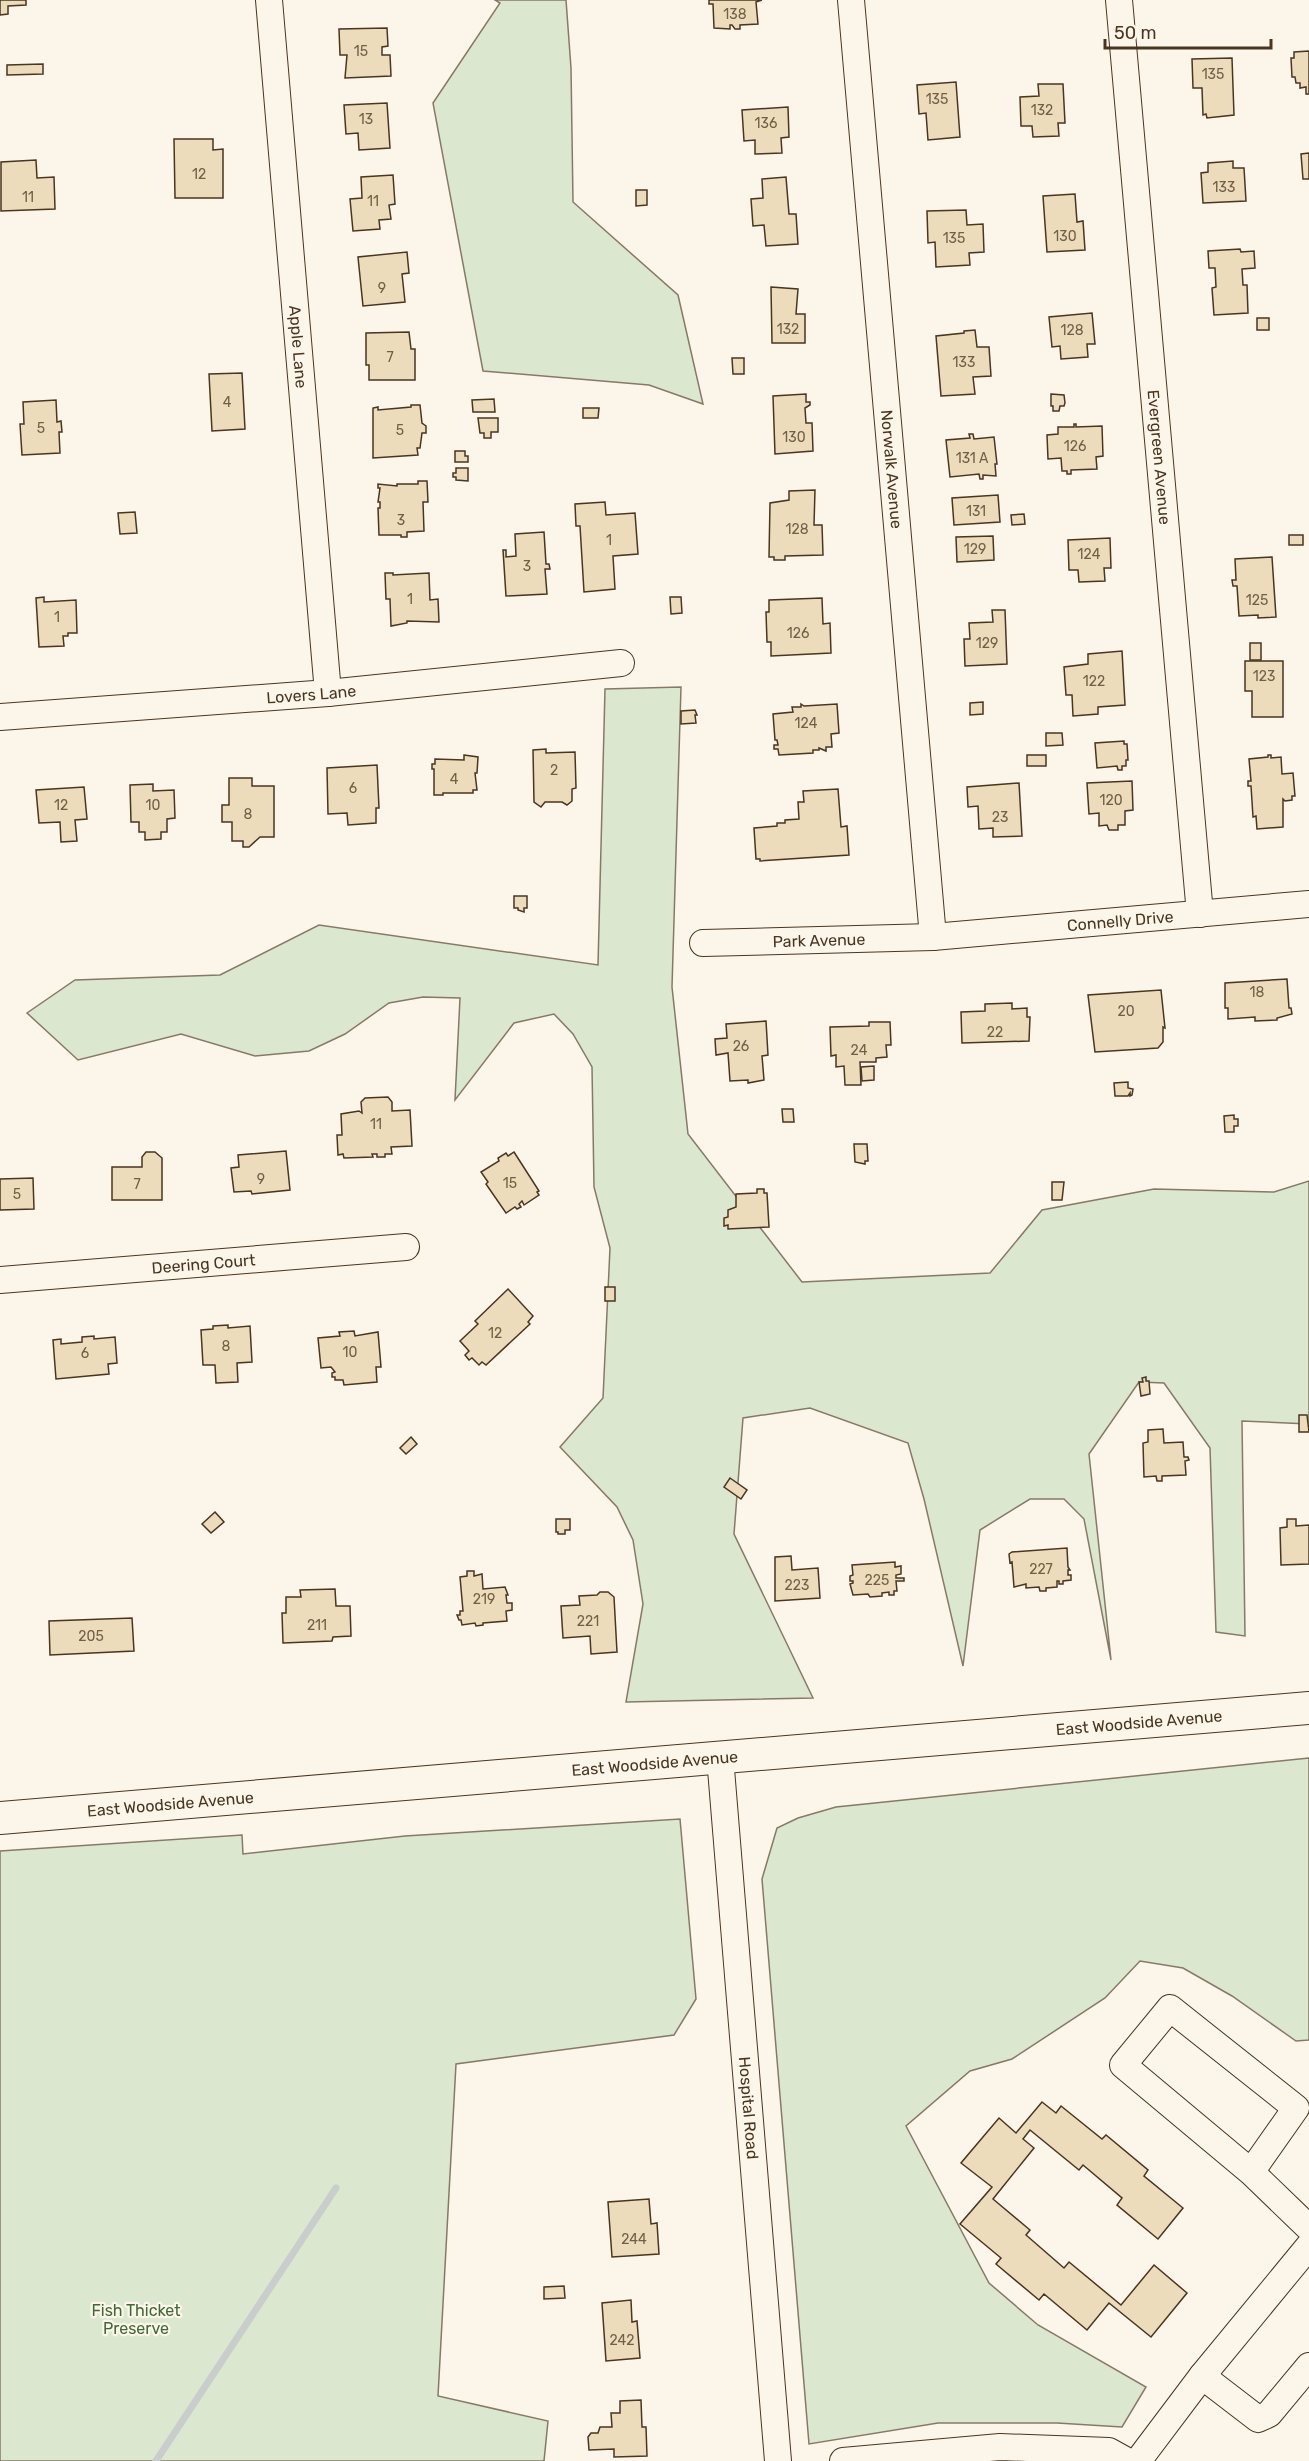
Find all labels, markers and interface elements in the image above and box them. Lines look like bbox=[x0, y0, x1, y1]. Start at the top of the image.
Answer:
house number: 138 bbox=[723, 6, 747, 23]
scale bar bbox=[1105, 12, 1272, 50]
text: 50 m bbox=[1114, 22, 1157, 44]
house number: 15 bbox=[354, 43, 368, 60]
house number: 135 bbox=[1202, 66, 1224, 83]
house number: 135 bbox=[926, 91, 948, 108]
house number: 132 bbox=[1031, 102, 1053, 119]
house number: 13 bbox=[359, 111, 373, 128]
house number: 136 bbox=[755, 115, 777, 132]
house number: 12 bbox=[192, 166, 206, 183]
house number: 133 bbox=[1213, 179, 1235, 196]
house number: 11 bbox=[22, 189, 34, 206]
house number: 11 bbox=[367, 193, 379, 210]
house number: 130 bbox=[1053, 228, 1077, 245]
house number: 135 bbox=[943, 230, 965, 247]
house number: 9 bbox=[378, 280, 386, 297]
street label: Apple Lane bbox=[286, 305, 312, 389]
house number: 132 bbox=[777, 321, 799, 338]
house number: 128 bbox=[1060, 322, 1084, 339]
house number: 7 bbox=[386, 349, 394, 366]
house number: 133 bbox=[953, 354, 975, 371]
street label: Evergreen Avenue bbox=[1144, 389, 1175, 526]
house number: 4 bbox=[223, 394, 232, 411]
street label: Norwalk Avenue bbox=[877, 409, 907, 530]
house number: 5 bbox=[37, 420, 45, 437]
house number: 5 bbox=[396, 422, 404, 439]
house number: 130 bbox=[782, 429, 806, 446]
house number: 126 bbox=[1064, 438, 1086, 455]
house number: 131 A bbox=[956, 450, 989, 467]
house number: 131 bbox=[966, 503, 986, 520]
house number: 3 bbox=[397, 512, 405, 529]
house number: 128 bbox=[785, 521, 809, 538]
house number: 1 bbox=[606, 532, 612, 549]
house number: 129 bbox=[964, 541, 986, 558]
house number: 124 bbox=[1078, 546, 1101, 563]
house number: 3 bbox=[523, 558, 531, 575]
house number: 1 bbox=[407, 591, 413, 608]
house number: 125 bbox=[1246, 592, 1268, 609]
house number: 1 bbox=[54, 609, 60, 626]
house number: 126 bbox=[787, 625, 809, 642]
house number: 129 bbox=[976, 635, 998, 652]
house number: 123 bbox=[1253, 668, 1275, 685]
house number: 122 bbox=[1083, 673, 1105, 690]
street label: Lovers Lane bbox=[266, 681, 357, 707]
house number: 124 bbox=[795, 715, 818, 732]
house number: 2 bbox=[550, 762, 558, 779]
house number: 4 bbox=[450, 771, 459, 788]
house number: 6 bbox=[349, 780, 357, 797]
house number: 120 bbox=[1099, 792, 1123, 809]
house number: 12 bbox=[54, 797, 68, 814]
house number: 10 bbox=[146, 797, 161, 814]
house number: 8 bbox=[244, 806, 253, 823]
house number: 23 bbox=[992, 809, 1008, 826]
street label: Connelly Drive bbox=[1066, 906, 1174, 935]
street label: Park Avenue bbox=[772, 929, 866, 951]
house number: 18 bbox=[1250, 984, 1265, 1001]
house number: 20 bbox=[1117, 1003, 1135, 1020]
house number: 22 bbox=[987, 1024, 1003, 1041]
house number: 26 bbox=[733, 1038, 749, 1055]
house number: 24 bbox=[851, 1042, 868, 1059]
house number: 11 bbox=[370, 1116, 382, 1133]
house number: 9 bbox=[257, 1171, 265, 1188]
house number: 15 bbox=[503, 1175, 517, 1192]
house number: 7 bbox=[133, 1176, 141, 1193]
house number: 5 bbox=[13, 1186, 21, 1203]
street label: Deering Court bbox=[151, 1250, 256, 1277]
house number: 12 bbox=[488, 1325, 502, 1342]
house number: 8 bbox=[222, 1338, 231, 1355]
house number: 10 bbox=[343, 1344, 358, 1361]
house number: 6 bbox=[81, 1345, 89, 1362]
house number: 227 bbox=[1029, 1561, 1053, 1578]
house number: 225 bbox=[865, 1572, 889, 1589]
house number: 223 bbox=[785, 1577, 809, 1594]
house number: 219 bbox=[473, 1591, 495, 1608]
house number: 221 bbox=[577, 1613, 599, 1630]
house number: 211 bbox=[307, 1617, 327, 1634]
house number: 205 bbox=[78, 1628, 104, 1645]
street label: East Woodside Avenue bbox=[1055, 1706, 1223, 1739]
street label: East Woodside Avenue bbox=[571, 1747, 739, 1779]
street label: East Woodside Avenue bbox=[86, 1787, 255, 1820]
street label: Hospital Road bbox=[735, 2056, 763, 2160]
house number: 244 bbox=[621, 2231, 647, 2248]
park label: Fish Thicket Preserve bbox=[91, 2301, 181, 2338]
house number: 242 bbox=[610, 2332, 635, 2349]

